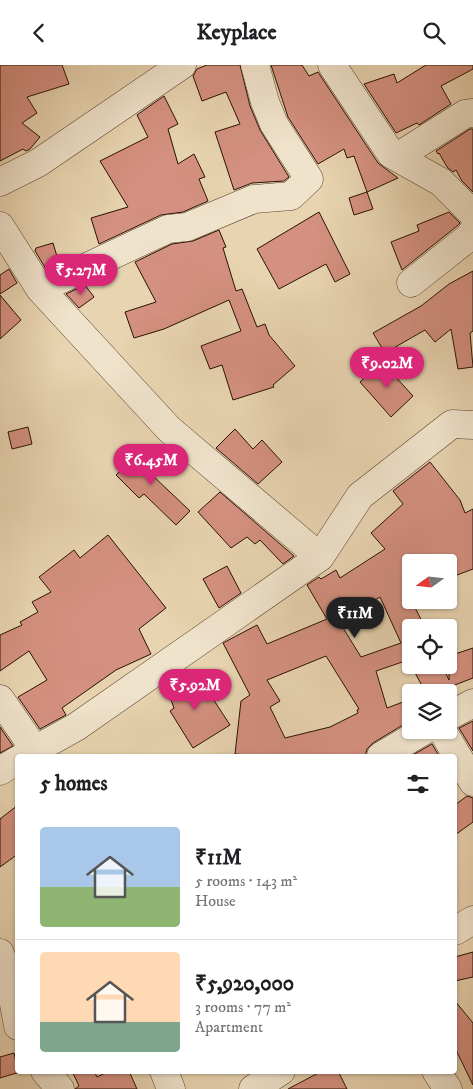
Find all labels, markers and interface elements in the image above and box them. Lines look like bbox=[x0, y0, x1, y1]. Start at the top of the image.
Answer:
icon: back bbox=[25, 19, 53, 47]
text: Keyplace bbox=[196, 19, 277, 46]
icon: search bbox=[420, 19, 448, 47]
pin: ₹5.27M bbox=[40, 253, 122, 296]
text: ₹5.27M bbox=[56, 260, 106, 280]
pin: ₹9.02M bbox=[346, 347, 428, 389]
text: ₹9.02M bbox=[361, 353, 413, 373]
pin: ₹6.45M bbox=[110, 443, 192, 486]
text: ₹6.45M bbox=[124, 450, 178, 470]
north arrow bbox=[402, 554, 458, 609]
map controls bbox=[402, 554, 457, 739]
pin: ₹11M bbox=[325, 597, 385, 639]
text: ₹11M bbox=[337, 603, 373, 623]
button: locate bbox=[402, 619, 457, 674]
pin: ₹5.92M bbox=[154, 669, 236, 711]
text: ₹5.92M bbox=[170, 675, 220, 695]
button: layers bbox=[402, 684, 457, 739]
icon: filters bbox=[404, 770, 432, 798]
text: 5 homes bbox=[40, 771, 108, 797]
text: ₹11M bbox=[195, 845, 242, 871]
icon: home bbox=[80, 847, 140, 907]
text: 5 rooms · 143 m² bbox=[195, 871, 297, 891]
text: House bbox=[195, 891, 236, 911]
text: ₹5,920,000 bbox=[195, 971, 294, 997]
icon: home bbox=[80, 972, 140, 1032]
text: 3 rooms · 77 m² bbox=[195, 997, 291, 1017]
text: Apartment bbox=[195, 1017, 263, 1037]

